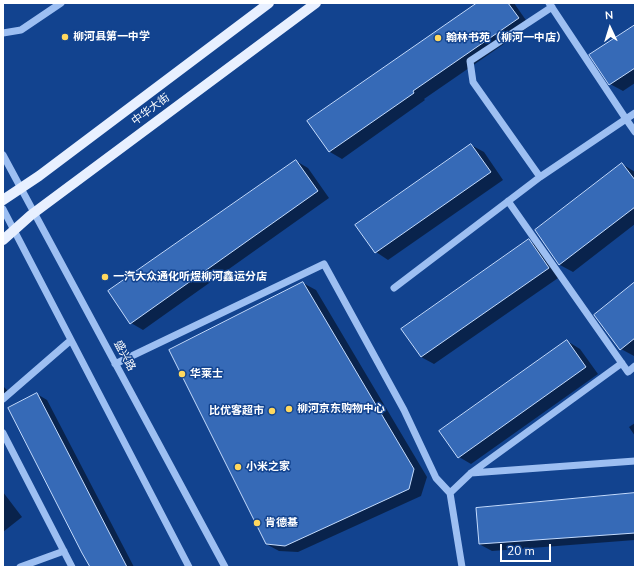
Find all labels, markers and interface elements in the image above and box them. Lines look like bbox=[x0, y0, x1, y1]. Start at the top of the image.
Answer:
north arrow bbox=[590, 8, 630, 48]
text: N bbox=[604, 8, 614, 23]
place label: 柳河县第一中学 bbox=[73, 30, 150, 44]
place label: 翰林书苑（柳河一中店） bbox=[446, 31, 567, 45]
marker: 柳河县第一中学 bbox=[60, 32, 70, 42]
marker: 翰林书苑（柳河一中店） bbox=[433, 33, 443, 43]
street label: 中华大街 bbox=[129, 91, 173, 129]
place label: 一汽大众通化听煜柳河鑫运分店 bbox=[113, 270, 267, 284]
marker: 一汽大众通化听煜柳河鑫运分店 bbox=[100, 272, 110, 282]
street label: 盛兴路 bbox=[110, 338, 138, 374]
place label: 华莱士 bbox=[190, 367, 223, 381]
marker: 华莱士 bbox=[177, 369, 187, 379]
place label: 柳河京东购物中心 bbox=[297, 402, 385, 416]
place label: 比优客超市 bbox=[209, 404, 264, 418]
marker: 柳河京东购物中心 bbox=[284, 404, 294, 414]
marker: 比优客超市 bbox=[267, 406, 277, 416]
place label: 小米之家 bbox=[246, 460, 290, 474]
marker: 小米之家 bbox=[233, 462, 243, 472]
place label: 肯德基 bbox=[265, 516, 298, 530]
marker: 肯德基 bbox=[252, 518, 262, 528]
scale bar bbox=[502, 536, 553, 562]
text: 20 m bbox=[507, 543, 535, 559]

